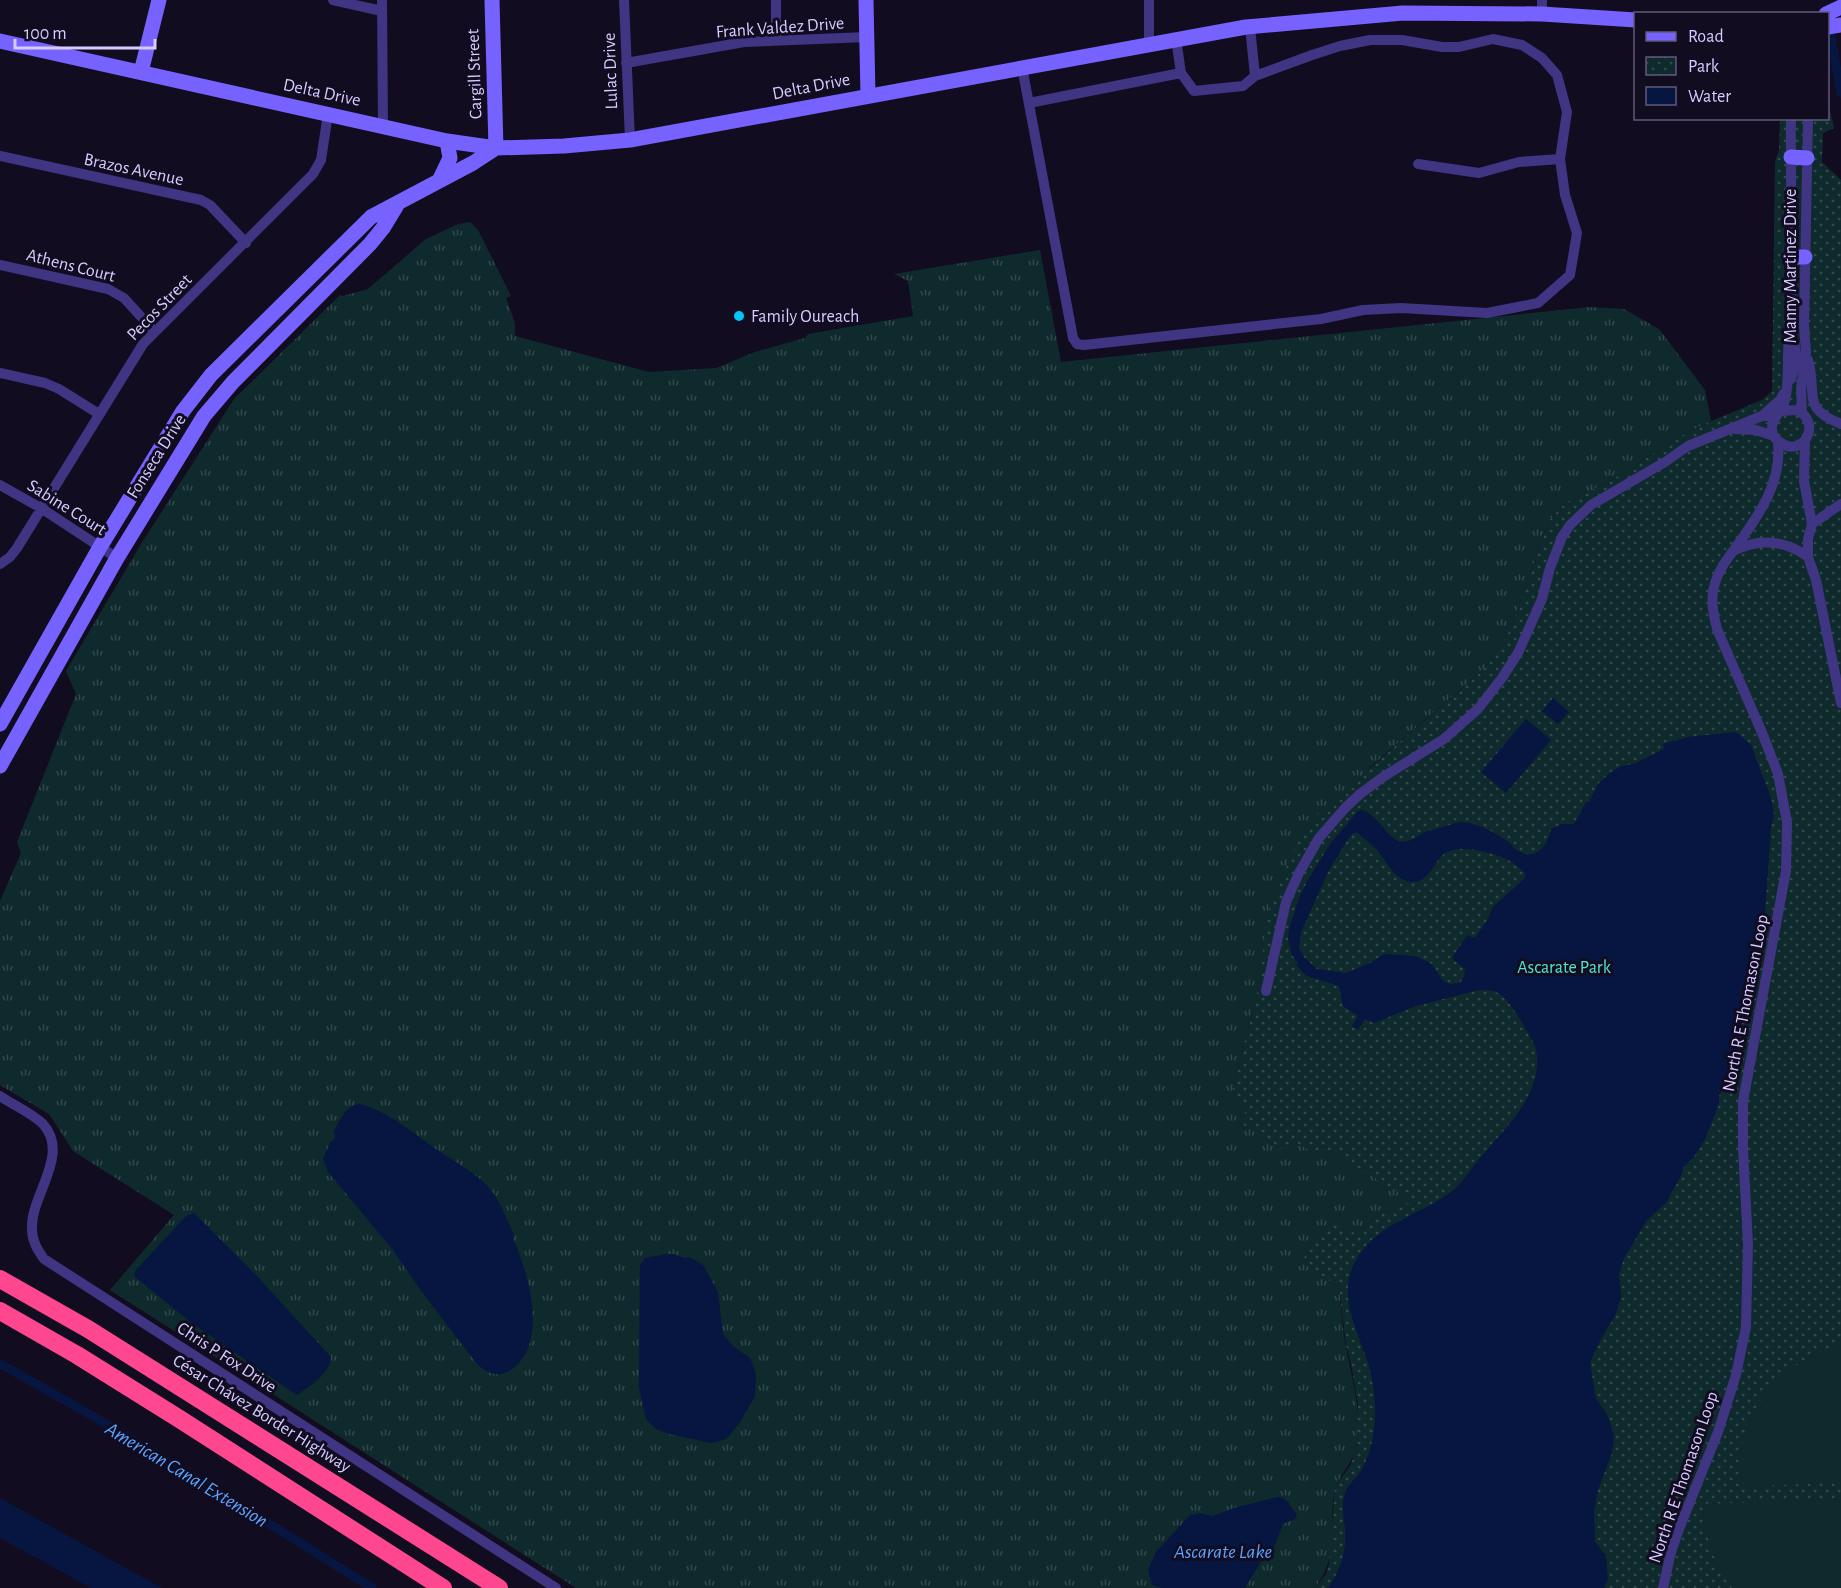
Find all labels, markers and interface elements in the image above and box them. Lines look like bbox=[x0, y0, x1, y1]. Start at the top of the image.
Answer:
scale bar bbox=[15, 12, 154, 50]
legend bbox=[1634, 12, 1829, 120]
street label: Frank Valdez Drive bbox=[715, 15, 845, 41]
text: 100 m bbox=[24, 25, 67, 43]
street label: Cargill Street bbox=[464, 28, 486, 120]
text: Road bbox=[1688, 28, 1724, 46]
street label: Lulac Drive bbox=[601, 32, 621, 110]
text: Park bbox=[1688, 58, 1720, 76]
street label: Delta Drive bbox=[771, 71, 852, 103]
street label: Delta Drive bbox=[281, 76, 362, 110]
text: Water bbox=[1688, 88, 1731, 106]
street label: Brazos Avenue bbox=[82, 151, 185, 189]
street label: Manny Martinez Drive bbox=[1782, 189, 1800, 343]
street label: Athens Court bbox=[25, 246, 117, 286]
street label: Pecos Street bbox=[124, 271, 196, 344]
place label: Family Oureach bbox=[751, 308, 859, 326]
marker: Family Oureach bbox=[732, 309, 746, 323]
street label: Fonseca Drive bbox=[124, 411, 190, 502]
street label: Sabine Court bbox=[24, 477, 109, 539]
street label: North R E Thomason Loop bbox=[1720, 913, 1772, 1093]
park label: Ascarate Park bbox=[1517, 959, 1612, 977]
street label: Chris P Fox Drive bbox=[173, 1319, 279, 1397]
street label: César Chávez Border Highway bbox=[169, 1352, 354, 1476]
street label: North R E Thomason Loop bbox=[1646, 1389, 1722, 1565]
water label: American Canal Extension bbox=[101, 1418, 271, 1531]
water label: Ascarate Lake bbox=[1173, 1542, 1272, 1562]

